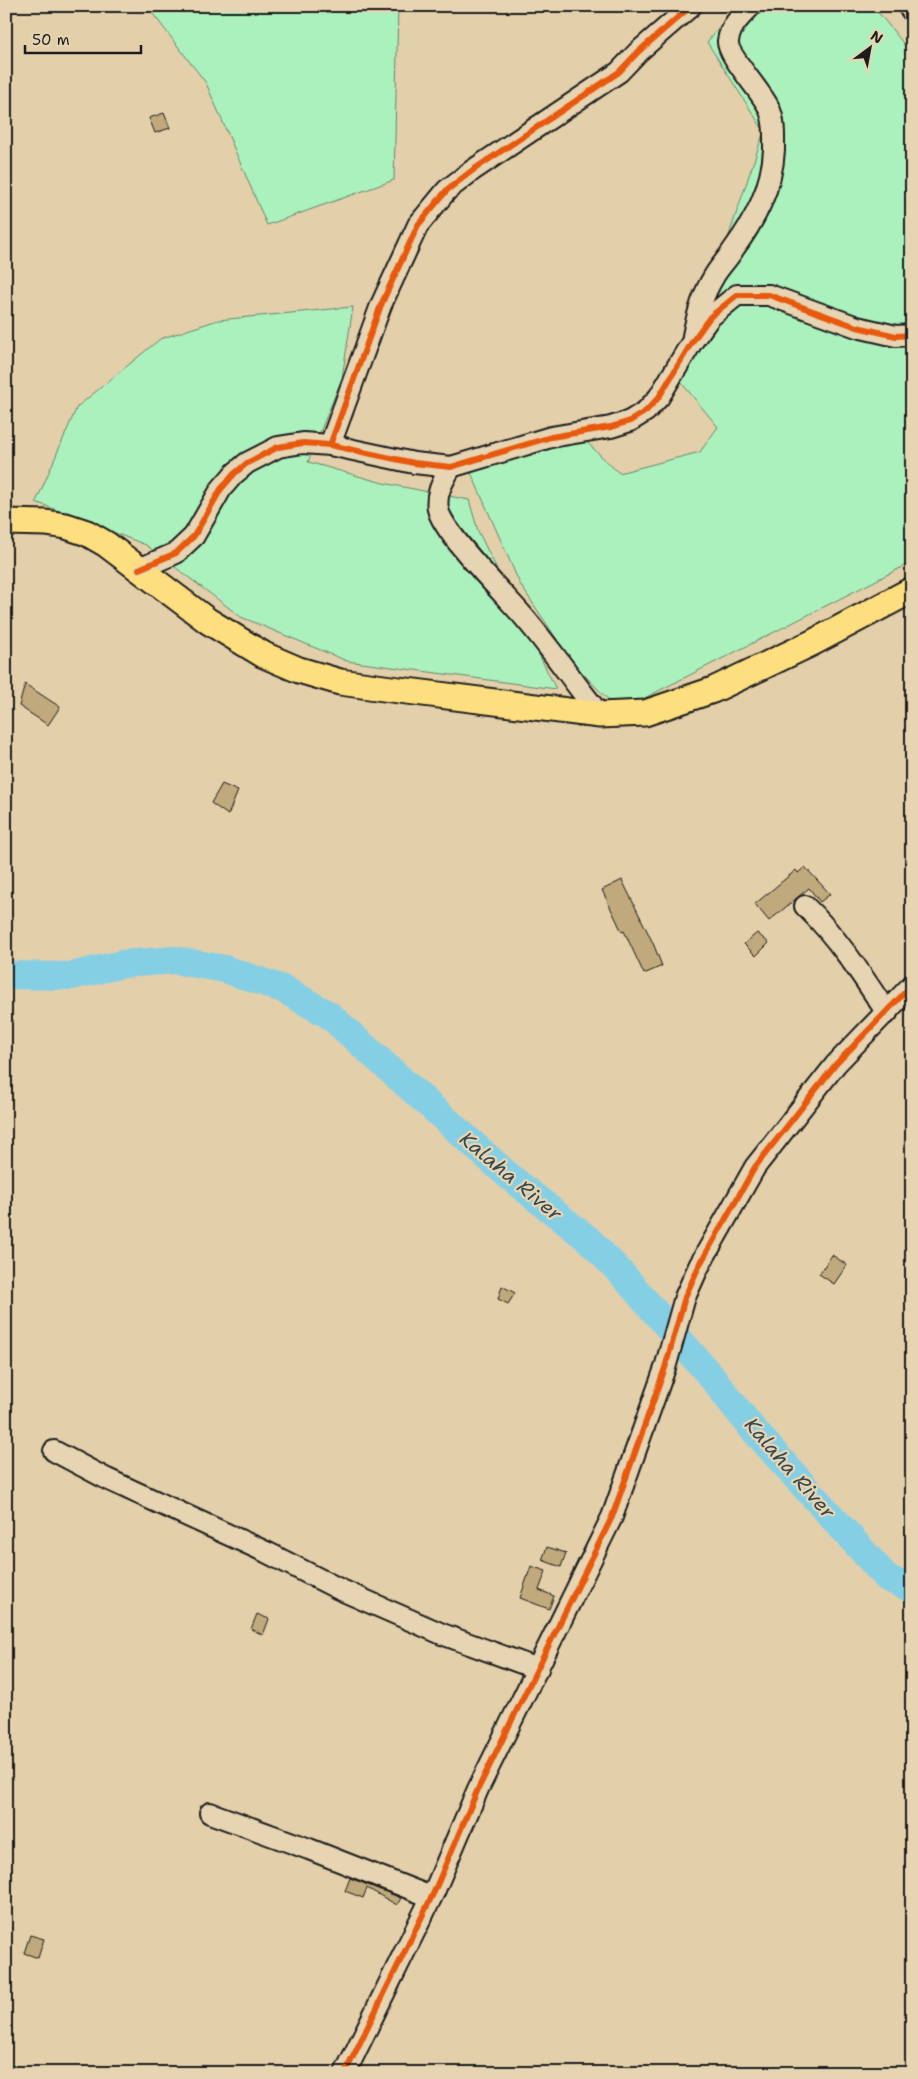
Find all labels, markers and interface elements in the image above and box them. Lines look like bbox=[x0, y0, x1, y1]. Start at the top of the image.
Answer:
scale bar bbox=[25, 22, 141, 54]
north arrow bbox=[846, 22, 896, 72]
text: N bbox=[867, 26, 886, 48]
text: 50 m bbox=[32, 30, 70, 50]
water label: Kalaha River bbox=[454, 1126, 568, 1227]
water label: Kalaha River bbox=[739, 1412, 841, 1524]

